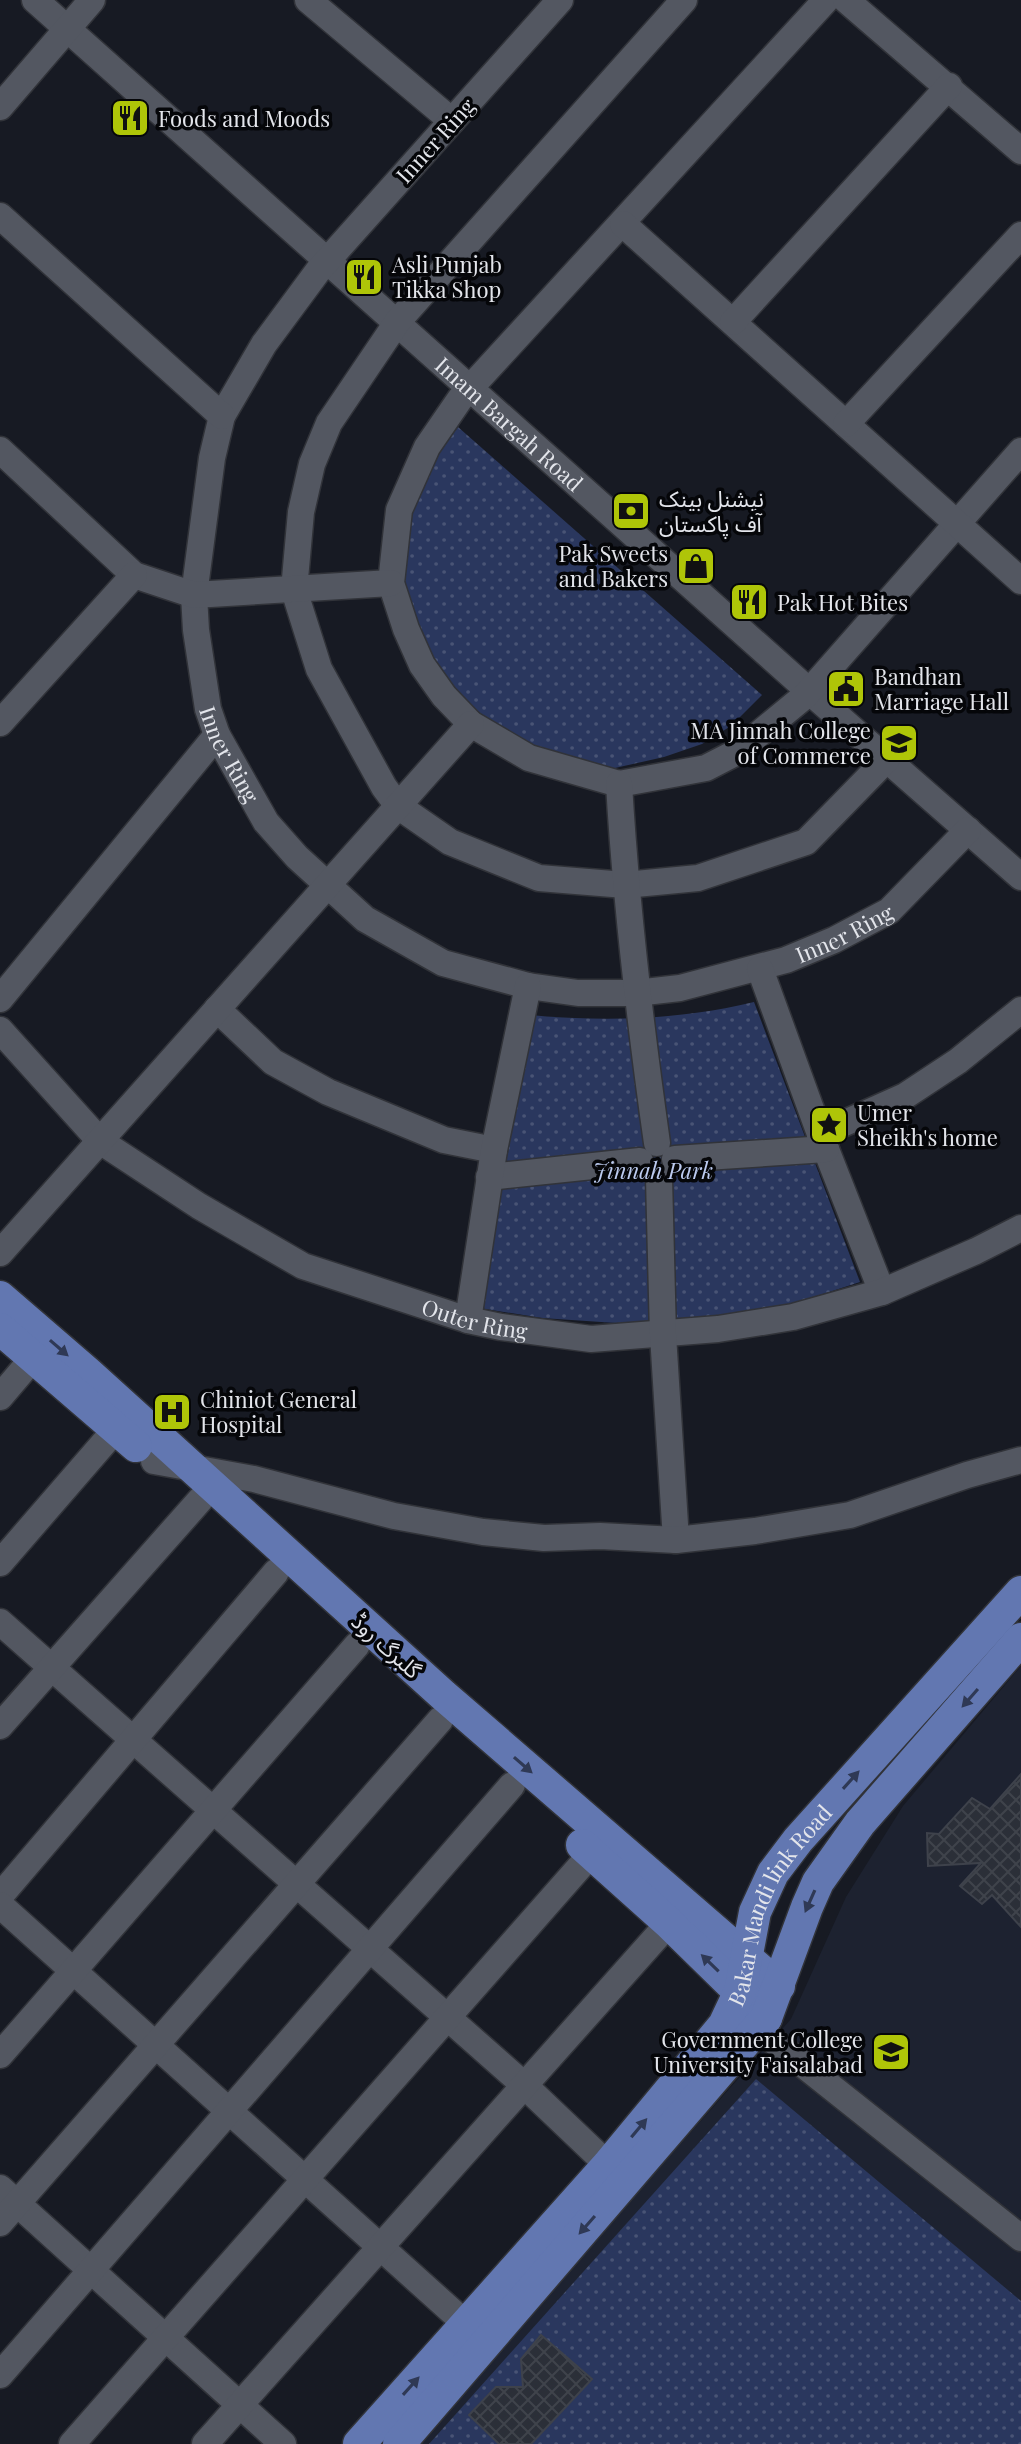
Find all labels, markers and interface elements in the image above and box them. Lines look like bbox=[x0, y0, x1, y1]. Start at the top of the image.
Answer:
street label: Inner Ring bbox=[389, 91, 481, 189]
restaurant icon: Foods and Moods bbox=[109, 97, 151, 139]
place label: Foods and Moods bbox=[158, 103, 330, 133]
place label: Asli Punjab Tikka Shop bbox=[391, 249, 502, 304]
restaurant icon: Asli Punjab Tikka Shop bbox=[343, 256, 385, 298]
street label: Imam Bargah Road bbox=[429, 350, 590, 498]
place label: نیشنل بینک آف پاکستان bbox=[659, 483, 764, 539]
bank icon: نیشنل بینک آف پاکستان bbox=[610, 490, 652, 532]
place label: Pak Sweets and Bakers bbox=[559, 538, 668, 593]
shop icon: Pak Sweets and Bakers bbox=[675, 545, 717, 587]
restaurant icon: Pak Hot Bites bbox=[728, 581, 770, 623]
place label: Pak Hot Bites bbox=[777, 587, 908, 617]
place label: Bandhan Marriage Hall bbox=[874, 661, 1009, 716]
public building icon: Bandhan Marriage Hall bbox=[825, 668, 867, 710]
street label: Inner Ring bbox=[193, 702, 267, 808]
place label: MA Jinnah College of Commerce bbox=[690, 715, 871, 770]
school or university icon: MA Jinnah College of Commerce bbox=[878, 722, 920, 764]
street label: Inner Ring bbox=[791, 896, 898, 969]
place label: Umer Sheikh's home bbox=[857, 1097, 998, 1152]
place icon: Umer Sheikh's home bbox=[808, 1104, 850, 1146]
park label: Jinnah Park bbox=[593, 1155, 713, 1185]
street label: Outer Ring bbox=[418, 1291, 530, 1345]
one-way arrow bbox=[49, 1339, 69, 1356]
place label: Chiniot General Hospital bbox=[200, 1384, 357, 1439]
hospital icon: Chiniot General Hospital bbox=[151, 1391, 193, 1433]
street label: گلبرگ روڈ bbox=[346, 1606, 429, 1685]
one-way arrow bbox=[961, 1688, 979, 1707]
one-way arrow bbox=[513, 1756, 533, 1773]
one-way arrow bbox=[842, 1770, 860, 1789]
street label: Bakar Mandi link Road bbox=[720, 1798, 838, 2011]
one-way arrow bbox=[803, 1890, 816, 1913]
one-way arrow bbox=[701, 1954, 720, 1973]
place label: Government College University Faisalabad bbox=[653, 2024, 863, 2079]
school or university icon: Government College University Faisalabad bbox=[870, 2031, 912, 2073]
one-way arrow bbox=[630, 2118, 647, 2138]
one-way arrow bbox=[579, 2215, 596, 2235]
one-way arrow bbox=[401, 2376, 419, 2395]

